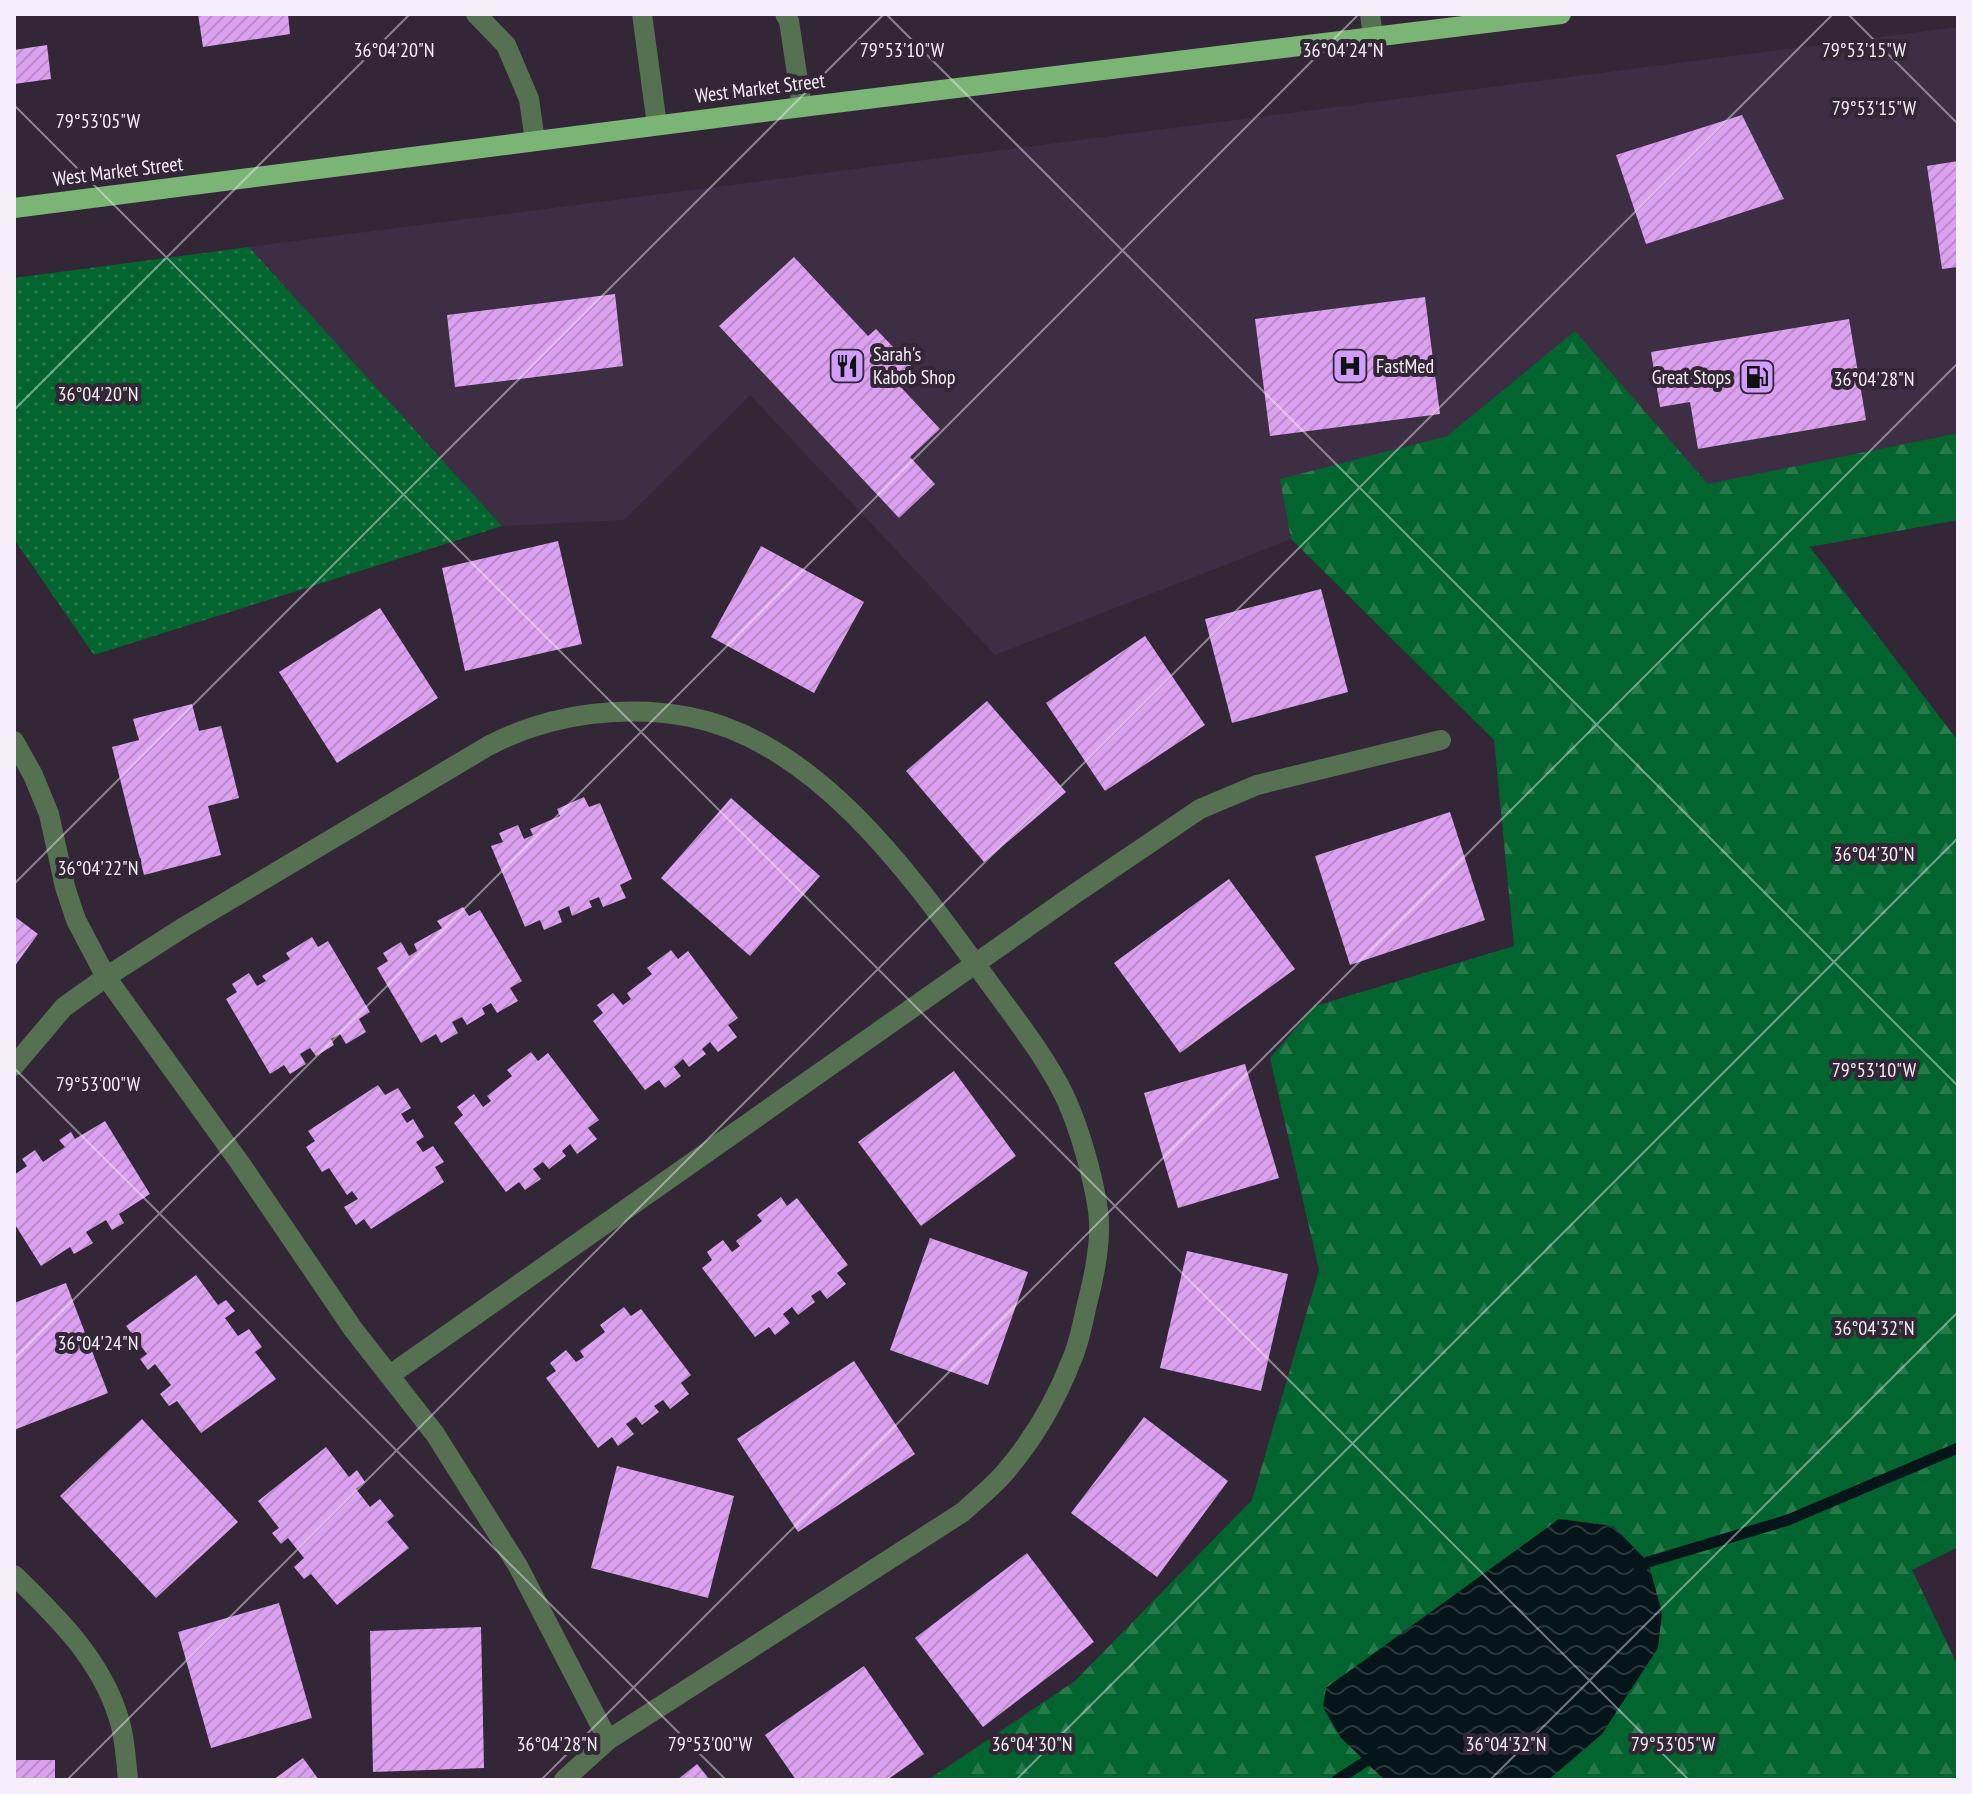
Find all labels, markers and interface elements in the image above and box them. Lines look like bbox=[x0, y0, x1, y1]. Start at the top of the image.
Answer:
text: 36°04'20"N bbox=[354, 37, 434, 63]
text: 79°53'10"W bbox=[860, 37, 945, 63]
text: 36°04'24"N bbox=[1303, 37, 1383, 63]
text: 79°53'15"W bbox=[1822, 37, 1907, 63]
street label: West Market Street bbox=[694, 67, 827, 109]
text: 79°53'15"W bbox=[1832, 95, 1917, 121]
text: 79°53'05"W bbox=[56, 108, 141, 134]
street label: West Market Street bbox=[52, 150, 185, 192]
place label: Sarah's Kabob Shop bbox=[873, 341, 955, 390]
restaurant icon: Sarah's Kabob Shop bbox=[828, 347, 866, 385]
hospital icon: FastMed bbox=[1331, 347, 1369, 385]
place label: FastMed bbox=[1376, 353, 1434, 379]
fuel station icon: Great Stops bbox=[1738, 358, 1776, 396]
place label: Great Stops bbox=[1652, 364, 1731, 390]
text: 36°04'28"N bbox=[1834, 366, 1914, 392]
text: 36°04'20"N bbox=[58, 381, 138, 407]
text: 36°04'30"N bbox=[1834, 841, 1914, 867]
text: 36°04'22"N bbox=[58, 855, 138, 881]
text: 79°53'10"W bbox=[1832, 1057, 1917, 1083]
text: 79°53'00"W bbox=[56, 1071, 141, 1097]
text: 36°04'32"N bbox=[1834, 1315, 1914, 1341]
text: 36°04'24"N bbox=[58, 1330, 138, 1356]
text: 36°04'28"N bbox=[517, 1731, 597, 1757]
text: 79°53'00"W bbox=[668, 1731, 753, 1757]
text: 36°04'30"N bbox=[992, 1731, 1072, 1757]
text: 36°04'32"N bbox=[1466, 1731, 1546, 1757]
text: 79°53'05"W bbox=[1631, 1731, 1716, 1757]

